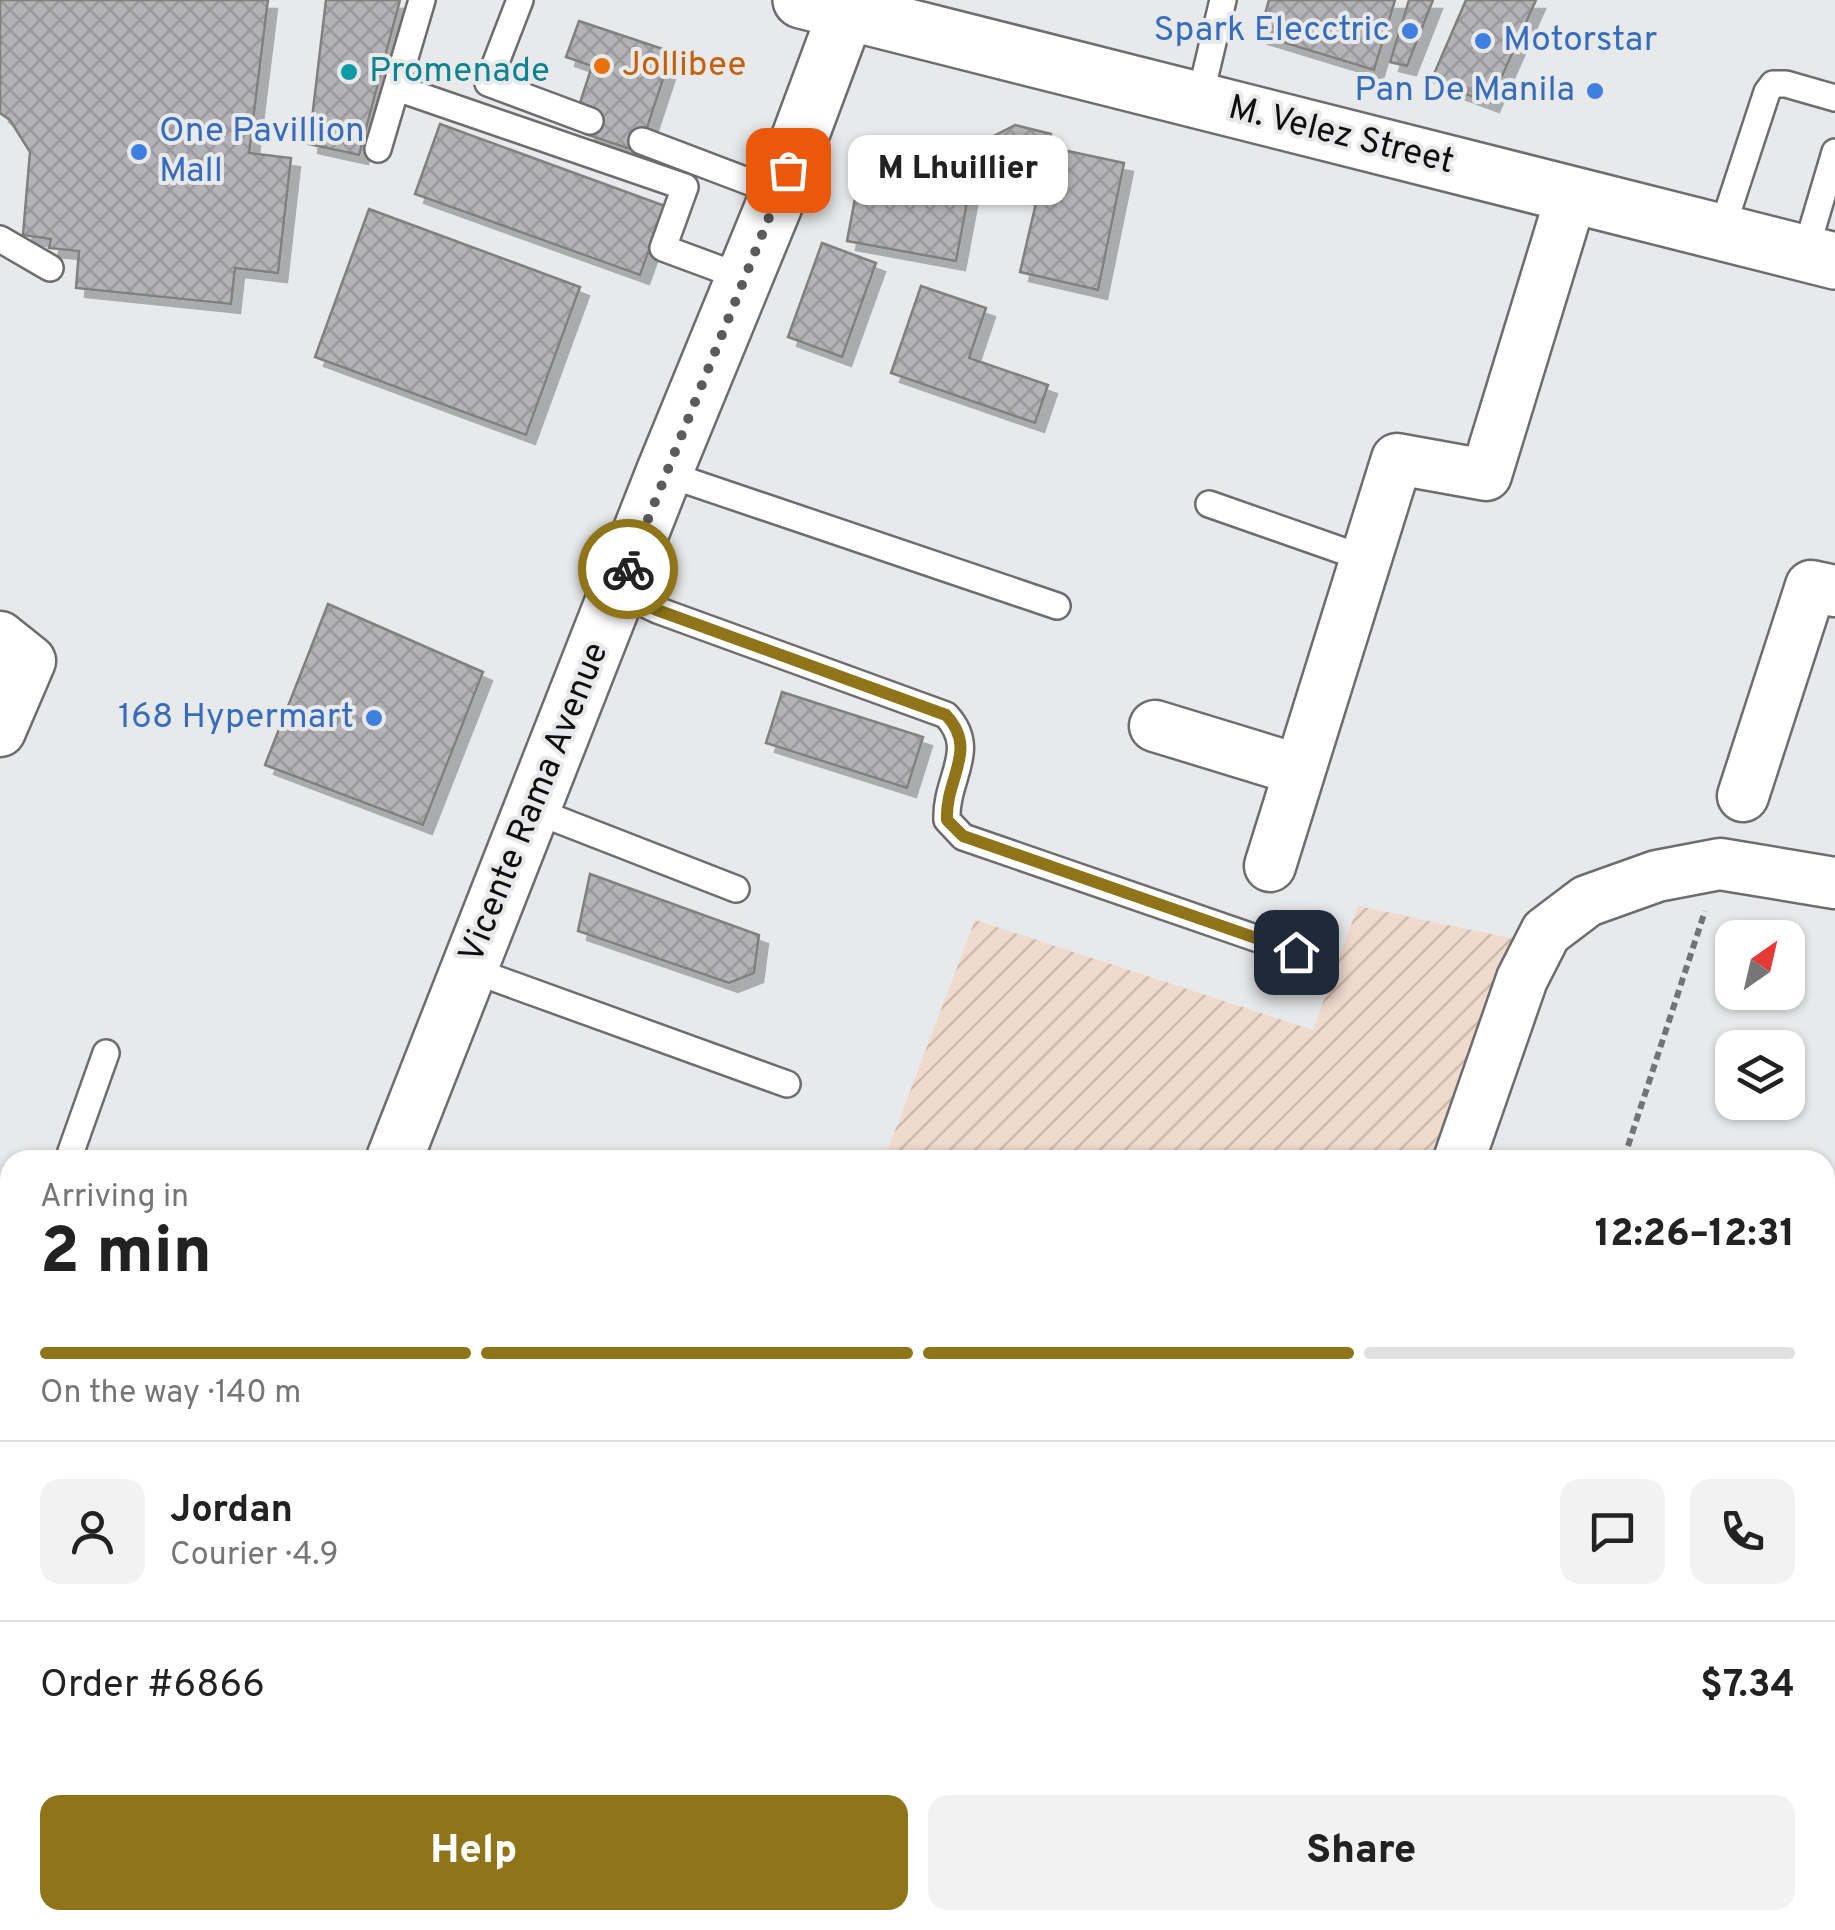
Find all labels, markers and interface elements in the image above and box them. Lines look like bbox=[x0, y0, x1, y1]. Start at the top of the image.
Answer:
place label: Spark Elecctric bbox=[1153, 9, 1390, 53]
place label: Motorstar bbox=[1503, 19, 1657, 63]
marker: Spark Elecctric bbox=[1399, 20, 1421, 42]
marker: Motorstar bbox=[1472, 30, 1494, 52]
place label: Jollibee bbox=[622, 44, 746, 88]
place label: Promenade bbox=[369, 50, 550, 94]
marker: Jollibee bbox=[591, 55, 613, 77]
marker: Promenade bbox=[338, 61, 360, 83]
place label: Pan De Manila bbox=[1354, 69, 1575, 113]
marker: Pan De Manila bbox=[1584, 80, 1606, 102]
street label: M. Velez Street bbox=[1224, 87, 1458, 185]
place label: One Pavillion Mall bbox=[159, 110, 365, 194]
pin bbox=[746, 128, 831, 213]
callout: M Lhuillier bbox=[848, 135, 1068, 205]
marker: One Pavillion Mall bbox=[128, 141, 150, 163]
icon: bag bbox=[761, 143, 816, 198]
text: M Lhuillier bbox=[878, 150, 1038, 190]
courier bbox=[578, 519, 678, 619]
icon: bike bbox=[601, 542, 656, 597]
street label: Vicente Rama Avenue bbox=[451, 636, 619, 970]
place label: 168 Hypermart bbox=[118, 696, 354, 740]
marker: 168 Hypermart bbox=[363, 707, 385, 729]
pin bbox=[1254, 910, 1339, 995]
north arrow bbox=[1715, 920, 1805, 1010]
map controls bbox=[1715, 920, 1805, 1120]
icon: home bbox=[1269, 925, 1324, 980]
button: layers bbox=[1715, 1030, 1805, 1120]
text: Arriving in bbox=[40, 1178, 189, 1218]
text: 12:26–12:31 bbox=[1595, 1211, 1795, 1260]
text: 2 min bbox=[40, 1214, 212, 1296]
text: On the way · 140 m bbox=[40, 1374, 301, 1414]
button: person bbox=[40, 1479, 145, 1584]
button: chat bbox=[1560, 1479, 1665, 1584]
button: phone bbox=[1690, 1479, 1795, 1584]
text: Jordan bbox=[170, 1487, 293, 1536]
text: Courier · 4.9 bbox=[170, 1536, 339, 1576]
text: Order #6866 bbox=[40, 1662, 265, 1711]
text: $7.34 bbox=[1700, 1662, 1795, 1711]
button: Help bbox=[40, 1795, 908, 1910]
button: Share bbox=[928, 1795, 1795, 1910]

